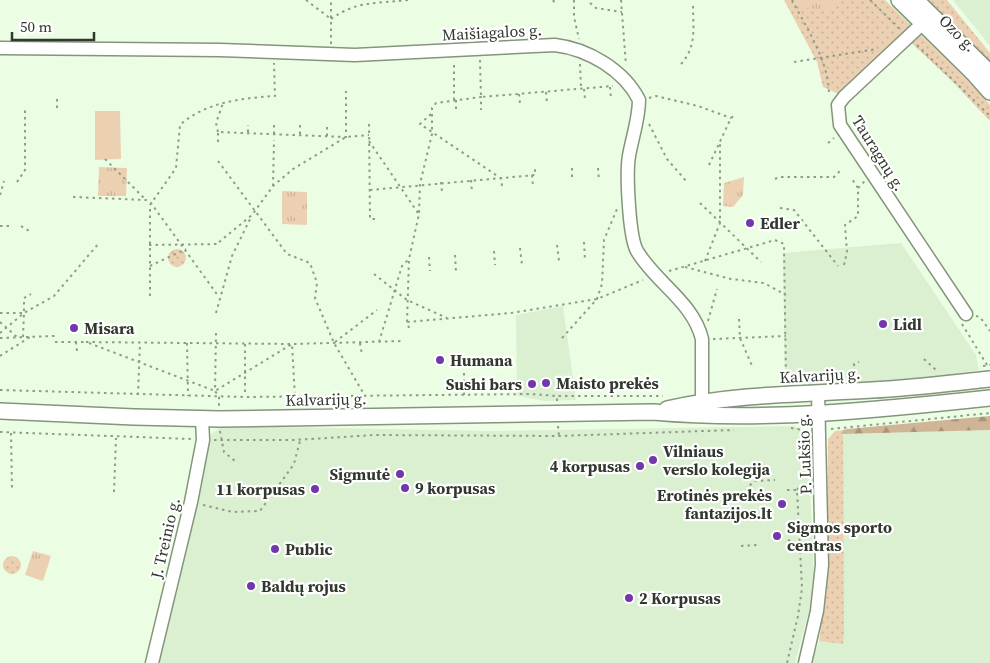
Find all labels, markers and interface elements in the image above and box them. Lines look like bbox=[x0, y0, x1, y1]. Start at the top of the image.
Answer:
scale bar bbox=[12, 10, 95, 42]
street label: Ozo g. bbox=[935, 10, 981, 56]
text: 50 m bbox=[20, 16, 52, 37]
street label: Maišiagalos g. bbox=[441, 18, 543, 46]
street label: Tauragnų g. bbox=[847, 111, 911, 195]
place label: Edler bbox=[760, 212, 800, 234]
marker: Edler bbox=[744, 217, 756, 229]
place label: Lidl bbox=[893, 313, 922, 335]
place label: Misara bbox=[84, 317, 135, 339]
marker: Lidl bbox=[877, 318, 889, 330]
marker: Misara bbox=[68, 322, 80, 334]
place label: Humana bbox=[450, 349, 513, 371]
marker: Humana bbox=[434, 354, 446, 366]
street label: Kalvarijų g. bbox=[779, 362, 861, 388]
place label: Maisto prekės bbox=[556, 372, 659, 394]
place label: Sushi bars bbox=[446, 373, 522, 395]
marker: Maisto prekės bbox=[540, 377, 552, 389]
marker: Sushi bars bbox=[526, 378, 538, 390]
street label: Kalvarijų g. bbox=[285, 387, 367, 411]
street label: P. Lukšio g. bbox=[792, 413, 816, 495]
place label: Vilniaus verslo kolegija bbox=[662, 440, 771, 480]
marker: Vilniaus verslo kolegija bbox=[647, 454, 659, 466]
place label: 4 korpusas bbox=[550, 455, 630, 477]
marker: 4 korpusas bbox=[634, 460, 646, 472]
place label: Sigmutė bbox=[329, 463, 390, 485]
marker: Sigmutė bbox=[394, 468, 406, 480]
place label: 9 korpusas bbox=[415, 477, 495, 499]
place label: 11 korpusas bbox=[216, 478, 305, 500]
marker: 9 korpusas bbox=[399, 482, 411, 494]
marker: 11 korpusas bbox=[309, 483, 321, 495]
place label: Erotinės prekės fantazijos.lt bbox=[657, 484, 772, 524]
street label: J. Treinio g. bbox=[145, 495, 185, 581]
marker: Erotinės prekės fantazijos.lt bbox=[776, 498, 788, 510]
place label: Sigmos sporto centras bbox=[787, 516, 892, 556]
marker: Sigmos sporto centras bbox=[771, 530, 783, 542]
place label: Public bbox=[285, 538, 333, 560]
marker: Public bbox=[269, 543, 281, 555]
place label: Baldų rojus bbox=[261, 575, 346, 597]
marker: Baldų rojus bbox=[245, 580, 257, 592]
place label: 2 Korpusas bbox=[639, 587, 721, 609]
marker: 2 Korpusas bbox=[623, 592, 635, 604]

